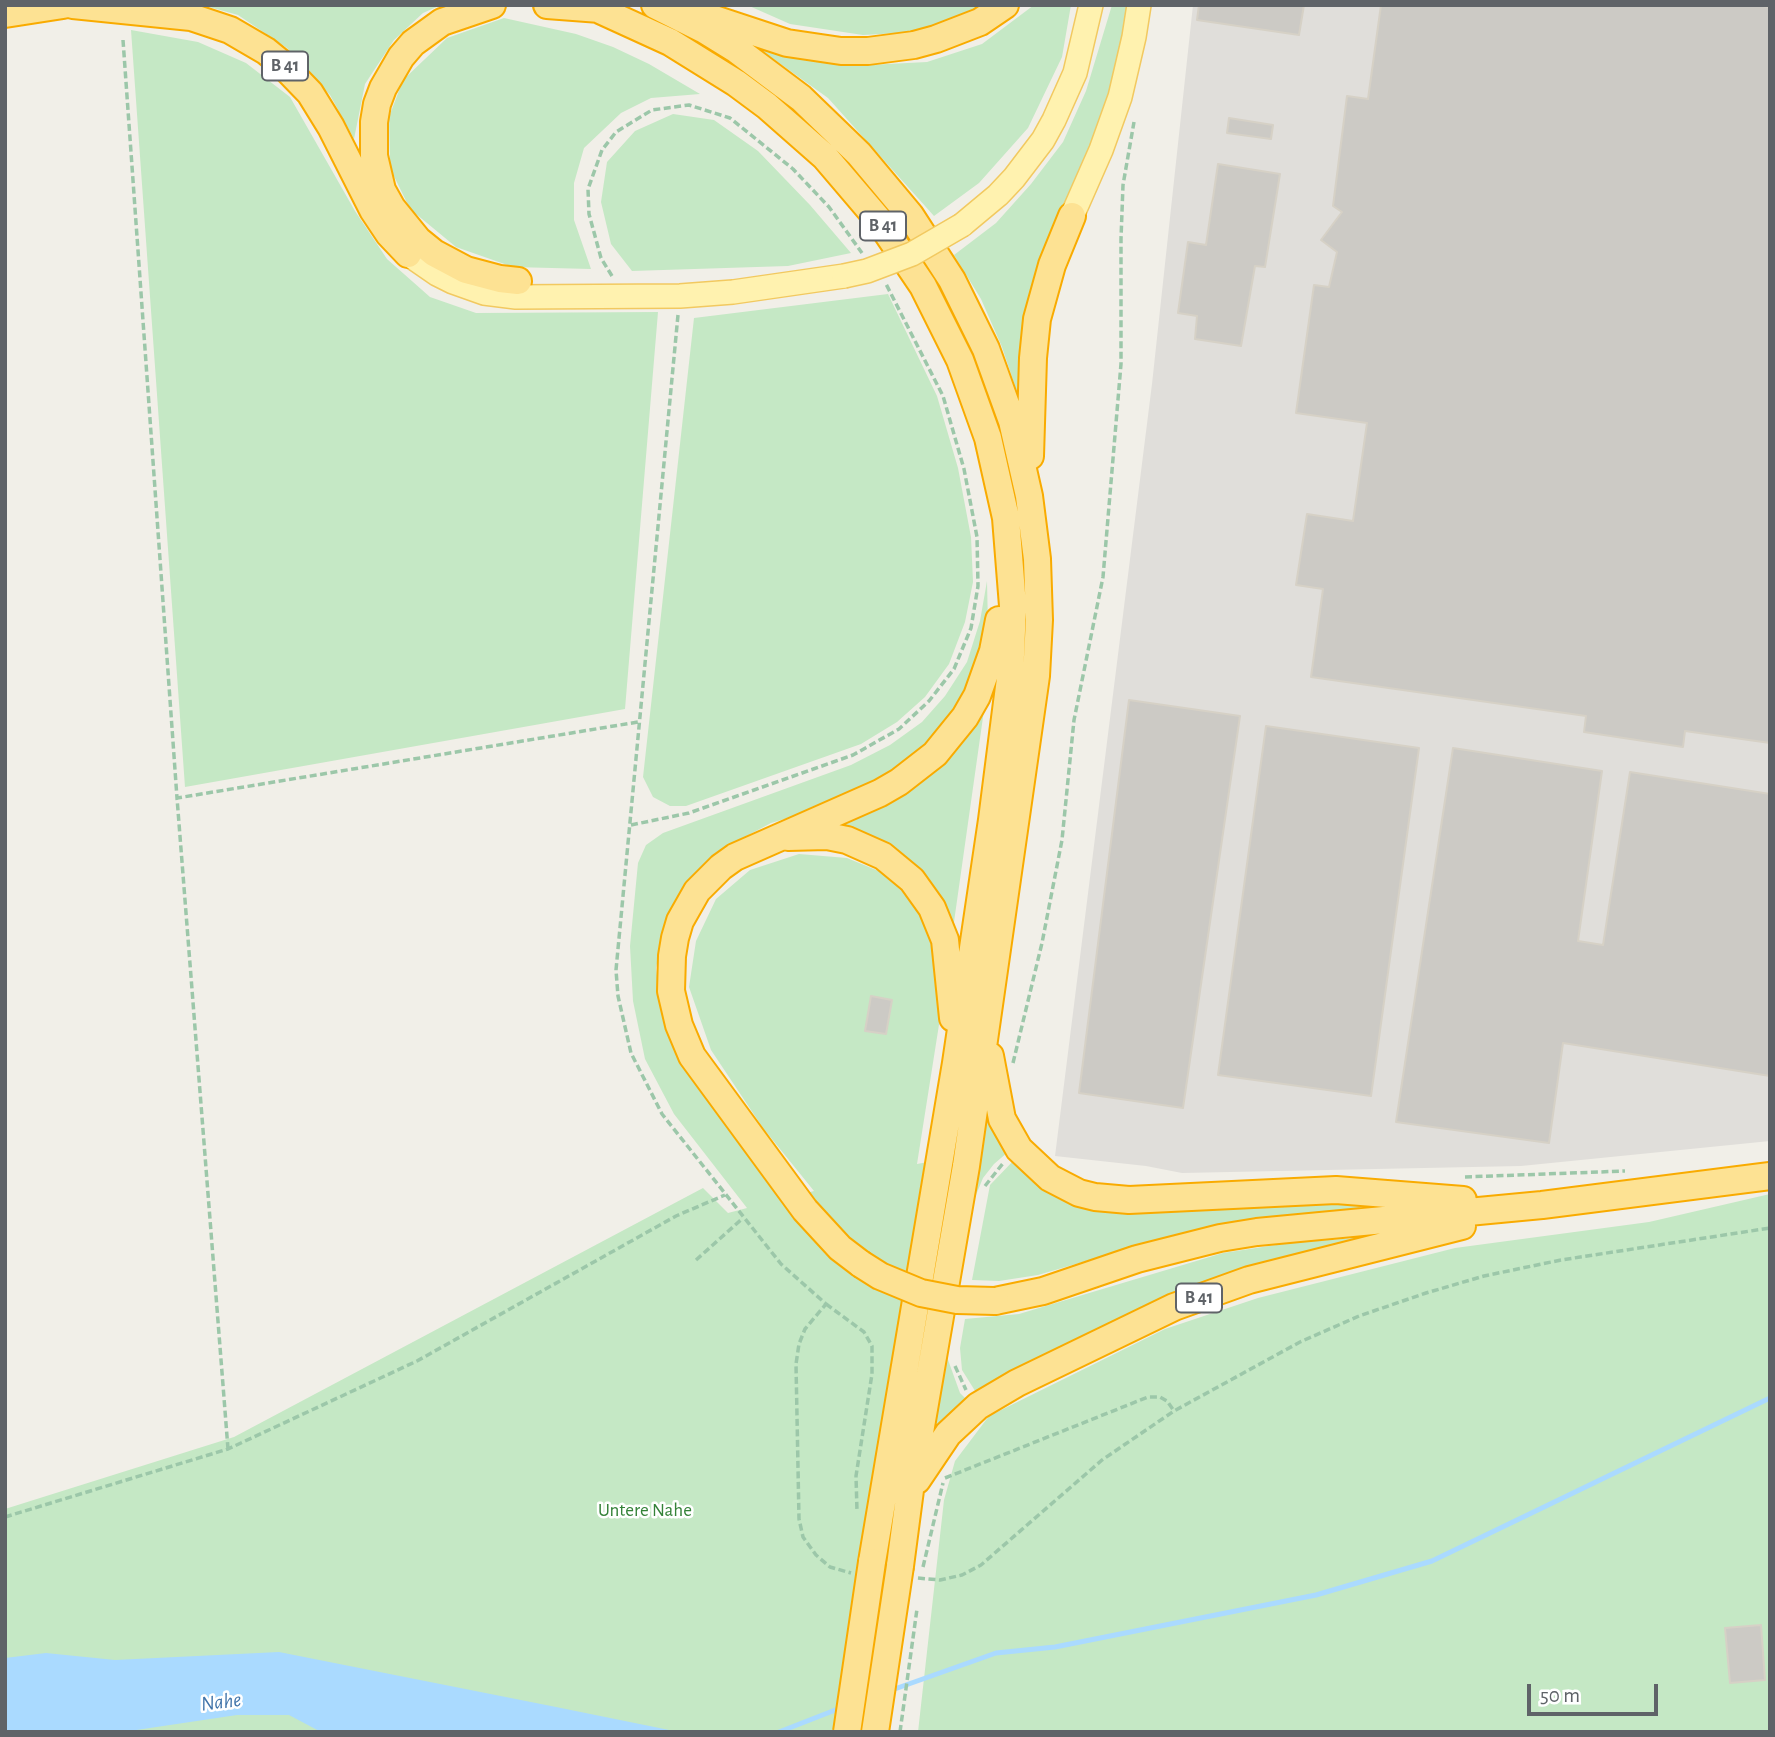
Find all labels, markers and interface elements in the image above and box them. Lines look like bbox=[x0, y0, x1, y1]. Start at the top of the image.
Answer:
road number: B 41 bbox=[262, 52, 308, 80]
road number: B 41 bbox=[860, 211, 906, 240]
road number: B 41 bbox=[1176, 1283, 1222, 1312]
park label: Untere Nahe bbox=[598, 1499, 692, 1521]
scale bar bbox=[1530, 1670, 1661, 1714]
text: 50 m bbox=[1540, 1685, 1580, 1706]
water label: Nahe bbox=[199, 1687, 243, 1717]

